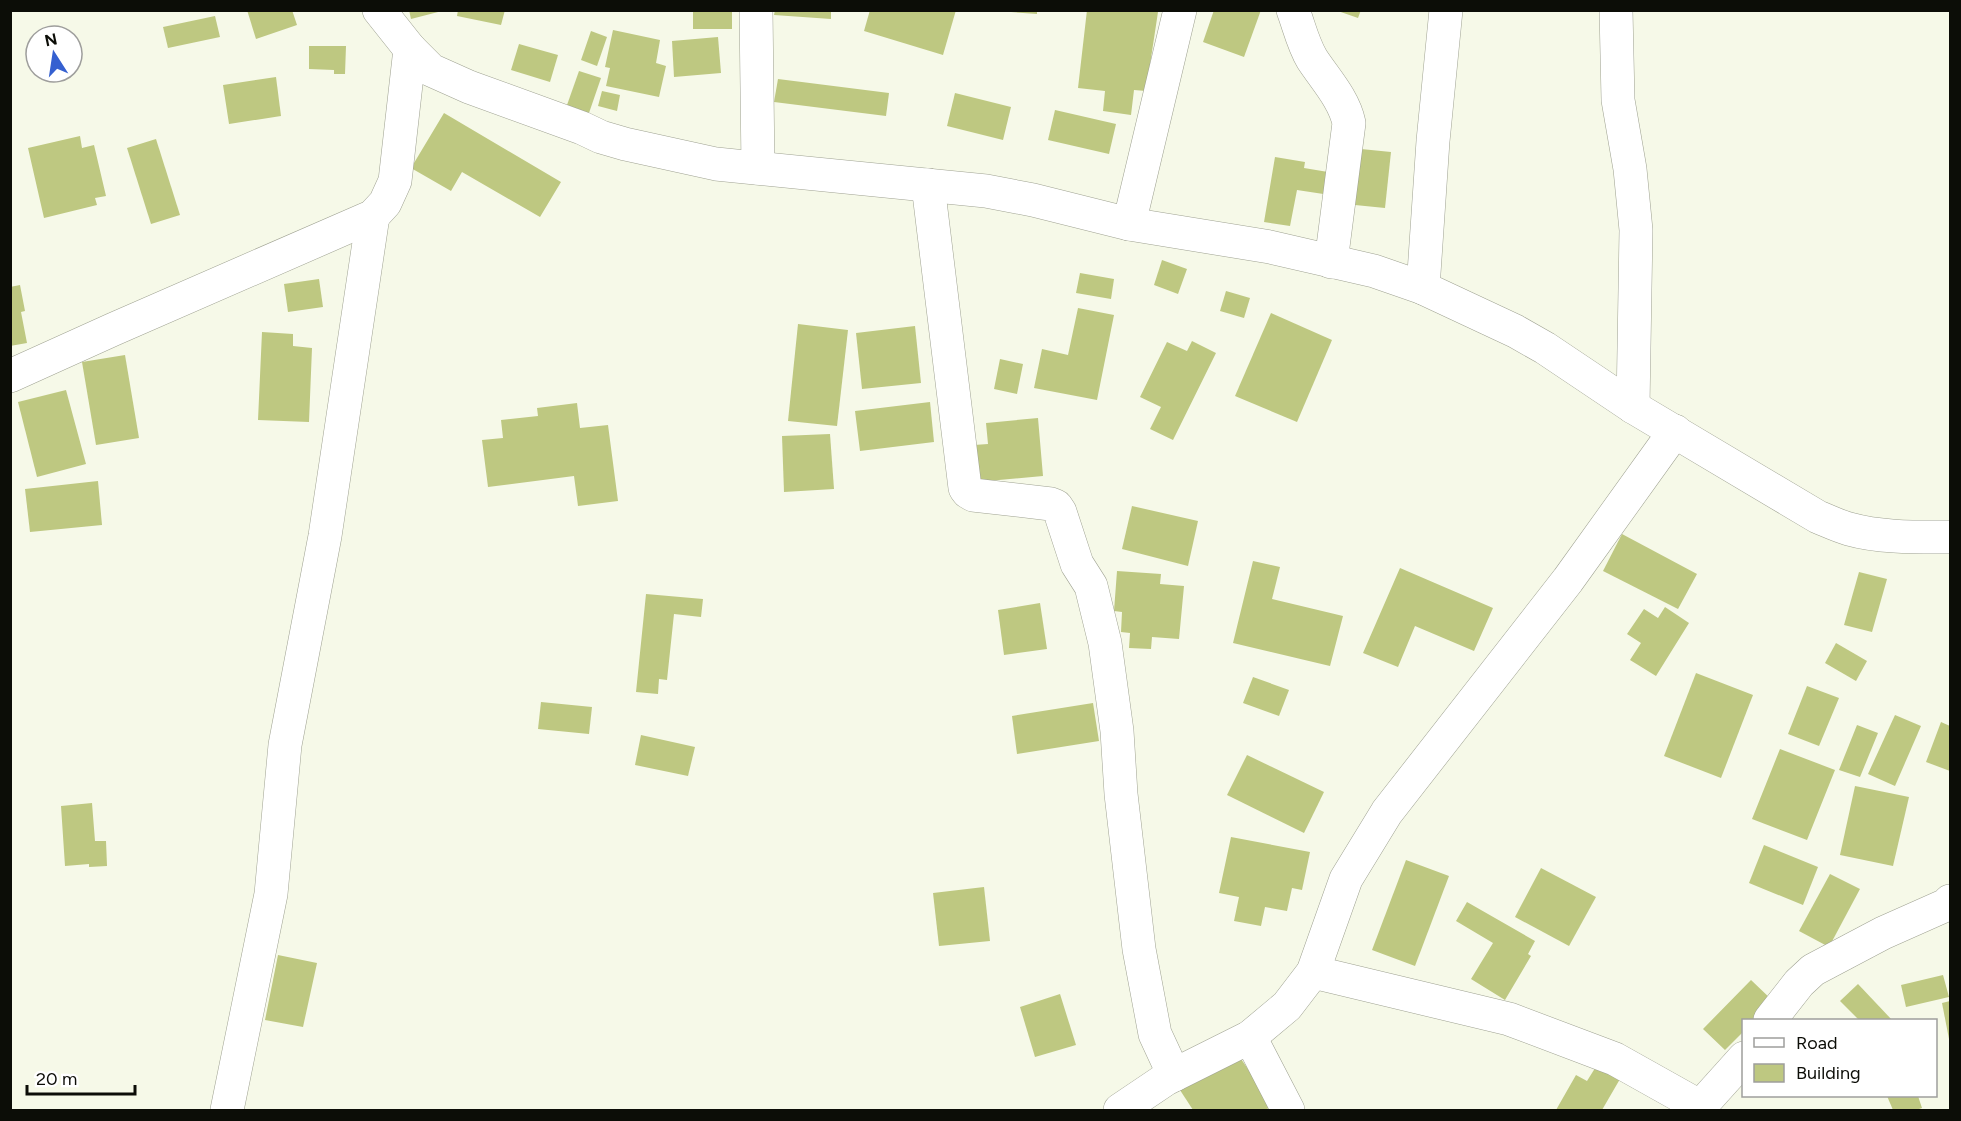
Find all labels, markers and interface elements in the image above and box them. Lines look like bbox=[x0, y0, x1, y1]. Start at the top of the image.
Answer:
north arrow bbox=[24, 24, 84, 84]
text: N bbox=[43, 29, 59, 50]
legend bbox=[1742, 1019, 1937, 1097]
text: Road bbox=[1796, 1032, 1837, 1054]
scale bar bbox=[27, 1058, 135, 1096]
text: Building bbox=[1796, 1062, 1861, 1084]
text: 20 m bbox=[36, 1068, 77, 1090]

